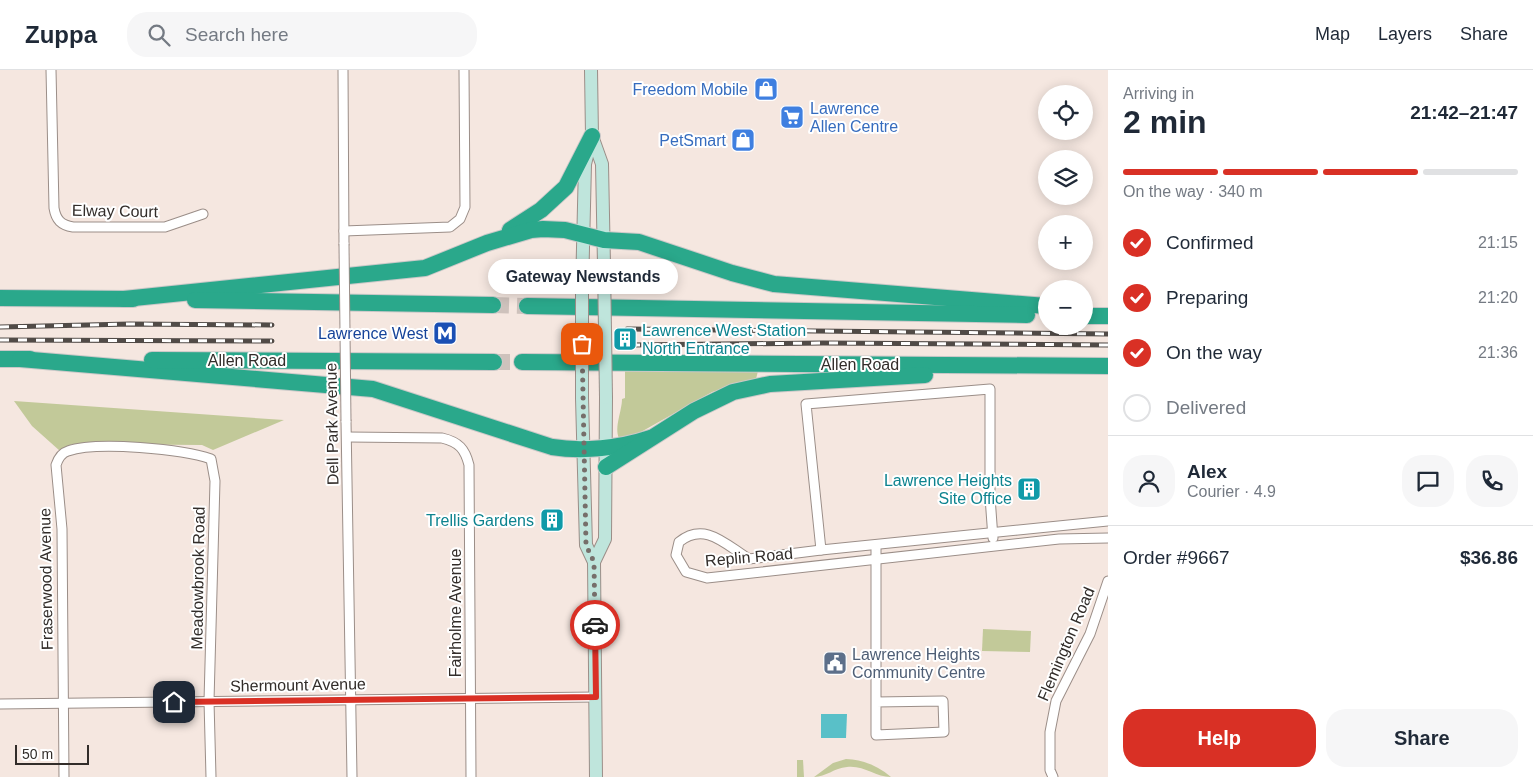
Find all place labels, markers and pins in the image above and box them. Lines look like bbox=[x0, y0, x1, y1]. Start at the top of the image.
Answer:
shop icon: Freedom Mobile bbox=[753, 76, 779, 102]
place label: Freedom Mobile bbox=[632, 81, 748, 98]
place label: Lawrence Allen Centre bbox=[810, 100, 898, 135]
supermarket icon: Lawrence Allen Centre bbox=[779, 104, 805, 130]
shop icon: PetSmart bbox=[730, 127, 756, 153]
place label: PetSmart bbox=[659, 132, 727, 149]
callout: Gateway Newstands bbox=[487, 259, 677, 294]
metro station icon: Lawrence West bbox=[432, 320, 458, 346]
place label: Lawrence West Station North Entrance bbox=[642, 322, 806, 357]
pin bbox=[561, 323, 603, 365]
place label: Lawrence West bbox=[318, 325, 429, 342]
building icon: Lawrence West Station North Entrance bbox=[612, 326, 638, 352]
place label: Lawrence Heights Site Office bbox=[884, 472, 1012, 507]
building icon: Lawrence Heights Site Office bbox=[1016, 476, 1042, 502]
building icon: Trellis Gardens bbox=[539, 507, 565, 533]
place label: Trellis Gardens bbox=[426, 512, 534, 529]
place label: Lawrence Heights Community Centre bbox=[852, 646, 985, 681]
public building icon: Lawrence Heights Community Centre bbox=[822, 650, 848, 676]
pin bbox=[153, 681, 195, 723]

